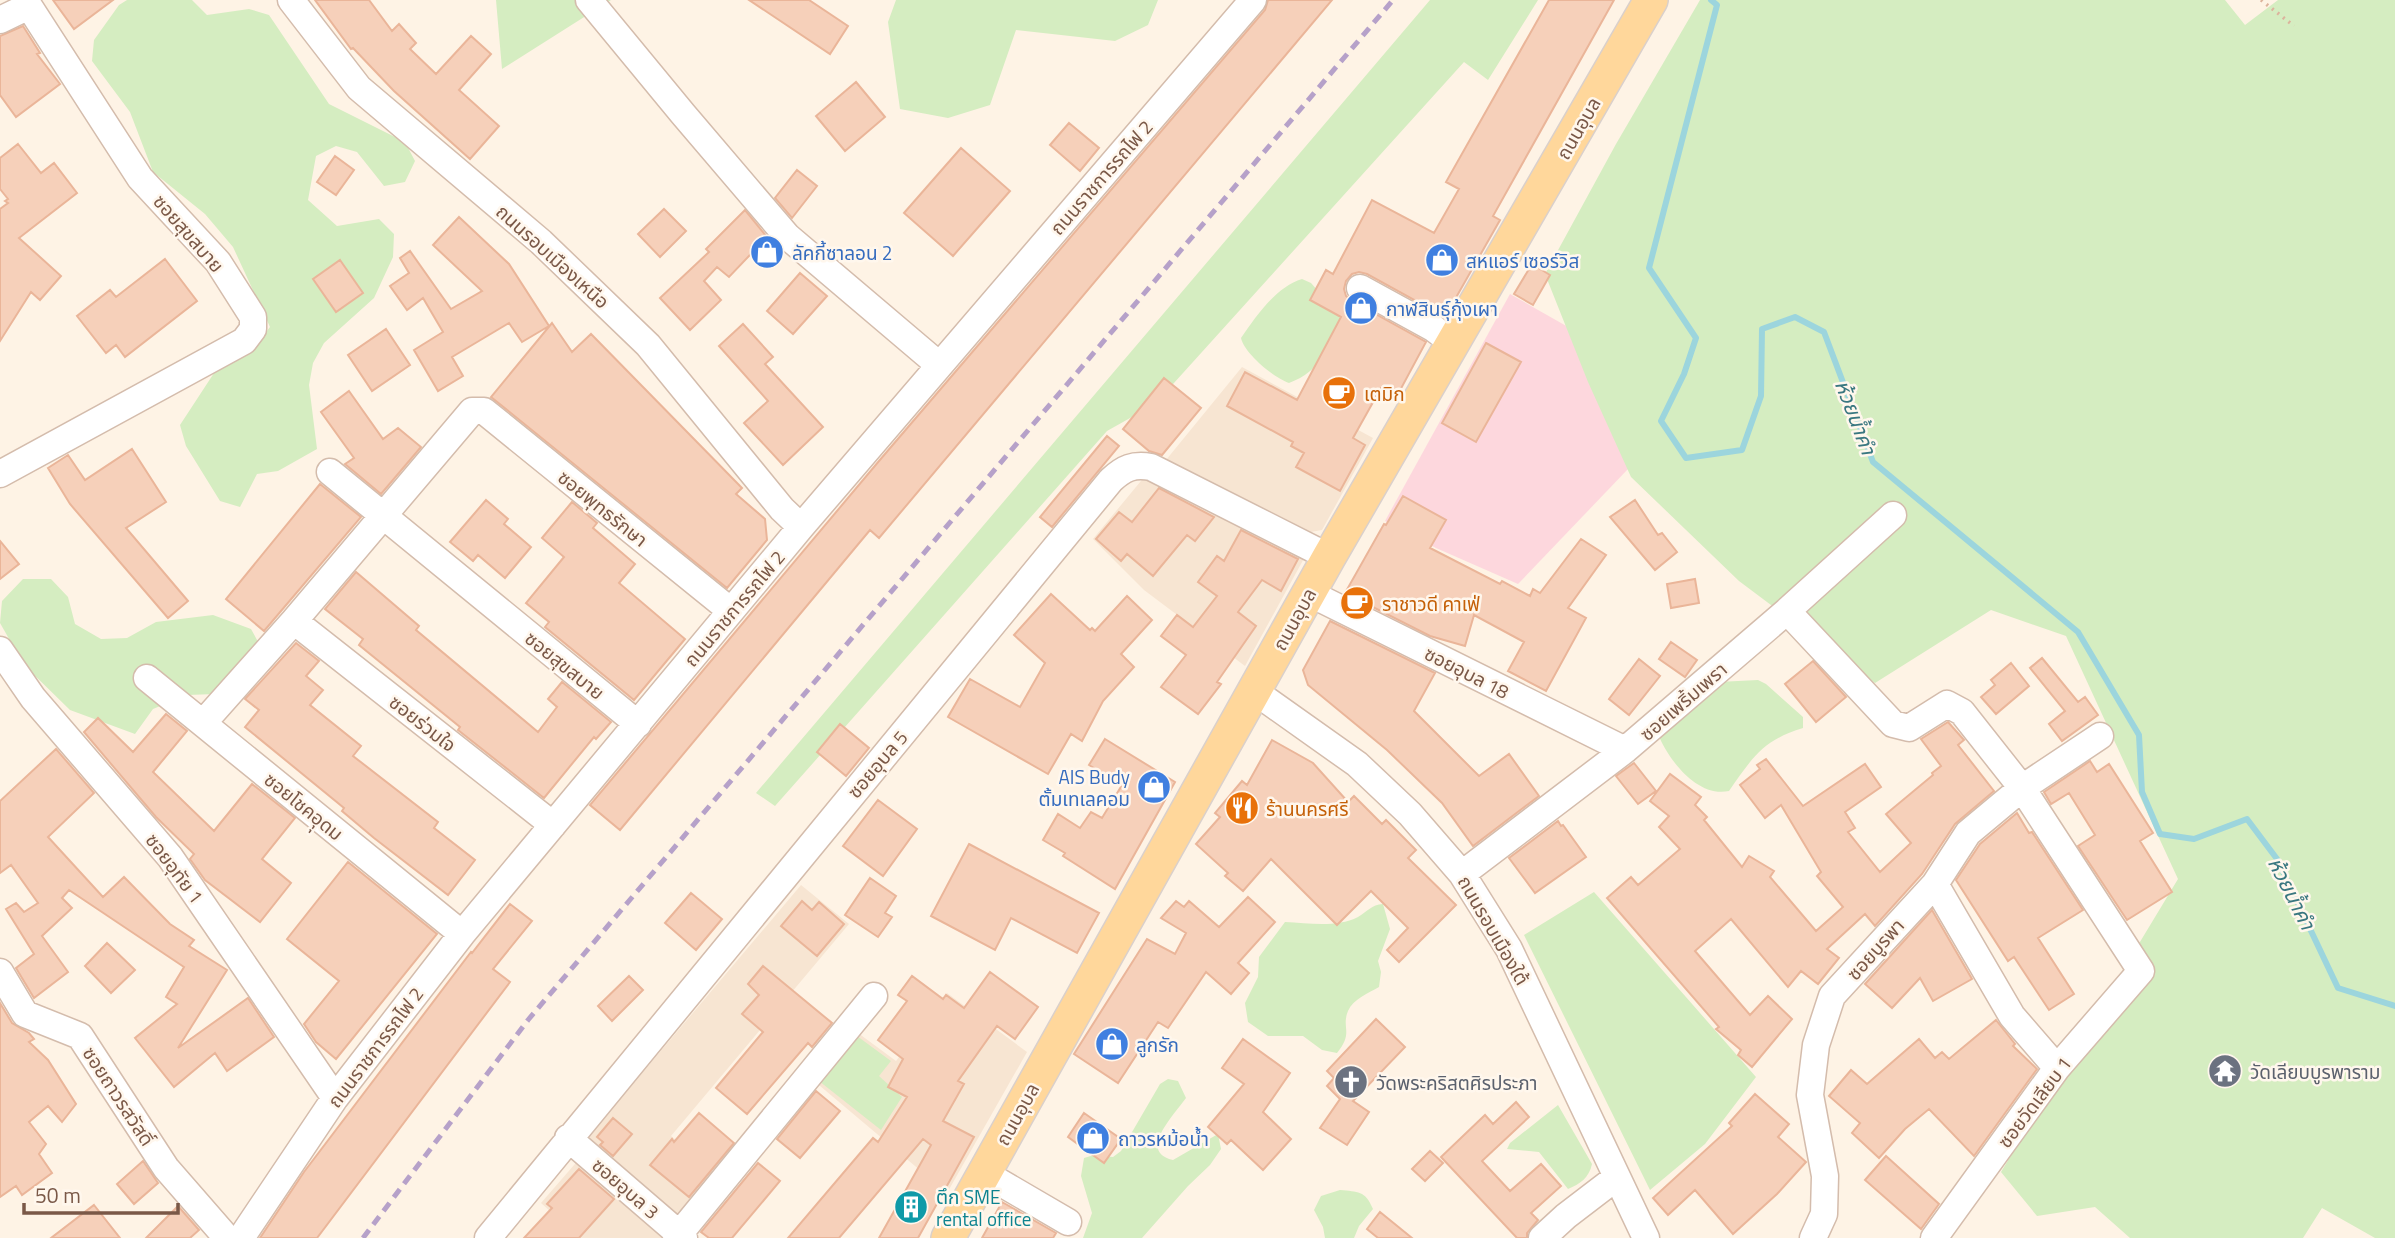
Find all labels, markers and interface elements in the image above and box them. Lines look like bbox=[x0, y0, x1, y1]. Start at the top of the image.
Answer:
street label: ถนนอุบล bbox=[1548, 91, 1608, 165]
street label: ถนนราชการรถไฟ 2 bbox=[1043, 113, 1159, 241]
street label: ซอยสุขสบาย bbox=[147, 187, 231, 279]
street label: ถนนรอบเมืองเหนือ bbox=[490, 197, 616, 315]
shop icon: ลัคกี้ซาลอน 2 bbox=[748, 233, 786, 271]
place label: ลัคกี้ซาลอน 2 bbox=[792, 238, 892, 267]
shop icon: สหแอร์ เซอร์วิส bbox=[1423, 241, 1461, 279]
place label: สหแอร์ เซอร์วิส bbox=[1466, 246, 1579, 275]
shop icon: กาฬสินธุ์กุ้งเผา bbox=[1342, 289, 1380, 327]
place label: กาฬสินธุ์กุ้งเผา bbox=[1386, 294, 1498, 323]
cafe icon: เตมิก bbox=[1320, 374, 1358, 412]
water label: ห้วยน้ำคำ bbox=[1827, 375, 1885, 460]
place label: เตมิก bbox=[1364, 379, 1405, 408]
street label: ซอยพุทธรักษา bbox=[552, 463, 654, 553]
street label: ถนนราชการรถไฟ 2 bbox=[676, 543, 792, 673]
street label: ถนนอุบล bbox=[1265, 582, 1323, 656]
cafe icon: ราชาวดี คาเฟ่ bbox=[1338, 584, 1376, 622]
place label: ราชาวดี คาเฟ่ bbox=[1382, 589, 1480, 618]
street label: ซอยสุขสบาย bbox=[519, 624, 611, 706]
street label: ซอยอุบล 18 bbox=[1420, 638, 1515, 706]
street label: ซอยเพริ้มเพรา bbox=[1633, 655, 1733, 747]
street label: ซอยร่วมใจ bbox=[383, 688, 463, 758]
street label: ซอยอุบล 5 bbox=[840, 724, 914, 804]
place label: AIS Budy ตั้มเทเลคอม bbox=[1039, 762, 1130, 813]
street label: ซอยโชคอุุดม bbox=[256, 765, 350, 850]
shop icon: AIS Budy ตั้มเทเลคอม bbox=[1135, 768, 1173, 806]
restaurant icon: ร้านนครศรี bbox=[1223, 789, 1261, 827]
place label: ร้านนครศรี bbox=[1266, 794, 1348, 823]
street label: ซอยอุทัย 1 bbox=[139, 827, 211, 909]
water label: ห้วยน้ำคำ bbox=[2260, 851, 2325, 936]
street label: ถนนรอบเมืองใต้ bbox=[1451, 870, 1537, 990]
street label: ซอยบูรพา bbox=[1839, 912, 1911, 986]
street label: ถนนราชการรถไฟ 2 bbox=[320, 981, 430, 1113]
shop icon: ลูกรัก bbox=[1093, 1025, 1131, 1063]
place label: ลูกรัก bbox=[1136, 1030, 1179, 1059]
street label: ซอยถาวรสวัสดิ์ bbox=[76, 1041, 162, 1151]
street label: ซอยวัดเลียบ 1 bbox=[1990, 1050, 2078, 1154]
temple icon: วัดเลียบบูรพาราม bbox=[2206, 1052, 2244, 1090]
place label: วัดเลียบบูรพาราม bbox=[2250, 1057, 2380, 1086]
church icon: วัดพระคริสตศิรประภา bbox=[1332, 1063, 1370, 1101]
place label: วัดพระคริสตศิรประภา bbox=[1376, 1068, 1537, 1097]
street label: ถนนอุบล bbox=[988, 1077, 1046, 1151]
shop icon: ถาวรหม้อน้ำ bbox=[1074, 1119, 1112, 1157]
place label: ถาวรหม้อน้ำ bbox=[1118, 1124, 1209, 1153]
street label: ซอยอุบล 3 bbox=[586, 1151, 666, 1225]
scale bar bbox=[24, 1172, 178, 1216]
text: 50 m bbox=[35, 1179, 81, 1211]
place label: ตึก SME rental office bbox=[936, 1182, 1031, 1233]
building icon: ตึก SME rental office bbox=[892, 1188, 930, 1226]

